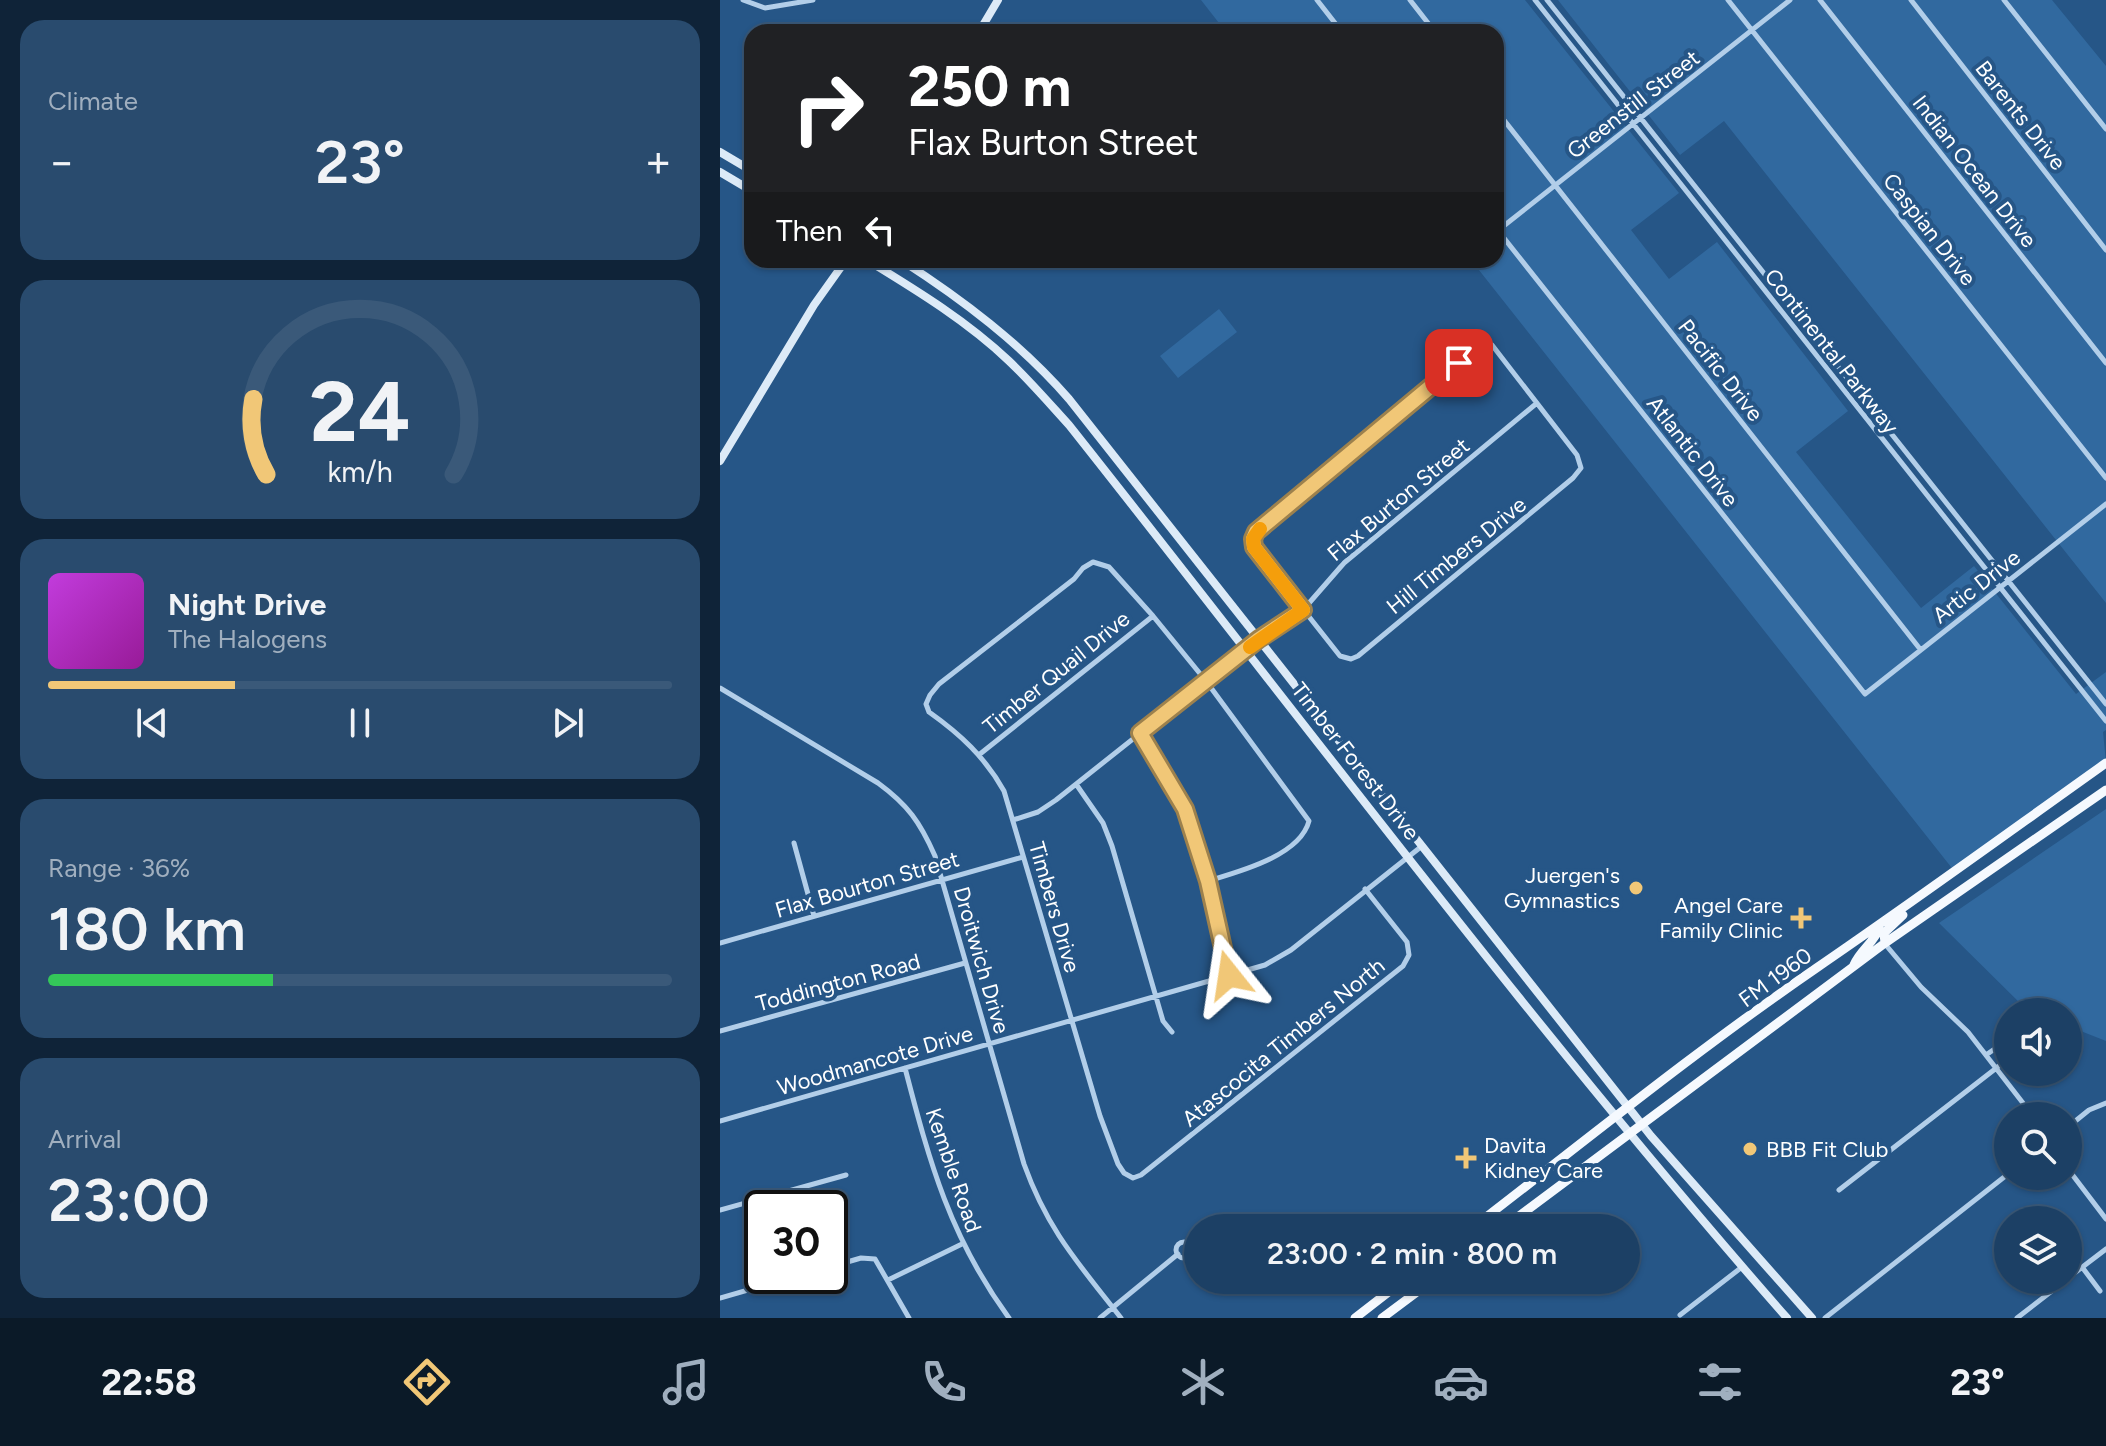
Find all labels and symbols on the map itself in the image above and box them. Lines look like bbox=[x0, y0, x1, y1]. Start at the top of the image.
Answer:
street label: Greenstill Street bbox=[1562, 44, 1705, 165]
street label: Barents Drive bbox=[1970, 55, 2072, 175]
street label: Indian Ocean Drive bbox=[1907, 90, 2042, 253]
street label: Caspian Drive bbox=[1877, 168, 1982, 291]
street label: Continental Parkway bbox=[1759, 263, 1905, 440]
street label: Pacific Drive bbox=[1672, 314, 1769, 427]
pin bbox=[1425, 329, 1493, 397]
street label: Atlantic Drive bbox=[1641, 391, 1744, 512]
street label: Flax Burton Street bbox=[1322, 432, 1475, 567]
street label: Hill Timbers Drive bbox=[1381, 491, 1531, 620]
street label: Artic Drive bbox=[1927, 544, 2026, 629]
street label: Timber Quail Drive bbox=[978, 605, 1135, 740]
street label: Timber Forest Drive bbox=[1286, 677, 1426, 846]
street label: Timbers Drive bbox=[1023, 839, 1086, 976]
street label: Flax Bourton Street bbox=[772, 845, 962, 924]
place label: Juergen's Gymnastics bbox=[1504, 862, 1620, 914]
marker: Juergen's Gymnastics bbox=[1627, 879, 1645, 897]
street label: Droitwich Drive bbox=[948, 884, 1015, 1037]
place label: Angel Care Family Clinic bbox=[1659, 892, 1783, 944]
marker: Angel Care Family Clinic bbox=[1790, 907, 1812, 929]
position arrow bbox=[1187, 933, 1271, 1017]
street label: FM 1960 bbox=[1733, 942, 1817, 1013]
street label: Toddington Road bbox=[753, 948, 923, 1017]
street label: Atascocita Timbers North bbox=[1176, 952, 1390, 1132]
street label: Woodmancote Drive bbox=[774, 1020, 976, 1101]
street label: Kemble Road bbox=[920, 1104, 987, 1236]
place label: Davita Kidney Care bbox=[1484, 1132, 1603, 1184]
place label: BBB Fit Club bbox=[1766, 1136, 1888, 1163]
marker: BBB Fit Club bbox=[1741, 1140, 1759, 1158]
marker: Davita Kidney Care bbox=[1455, 1147, 1477, 1169]
speed limit sign: 30 bbox=[744, 1190, 848, 1294]

